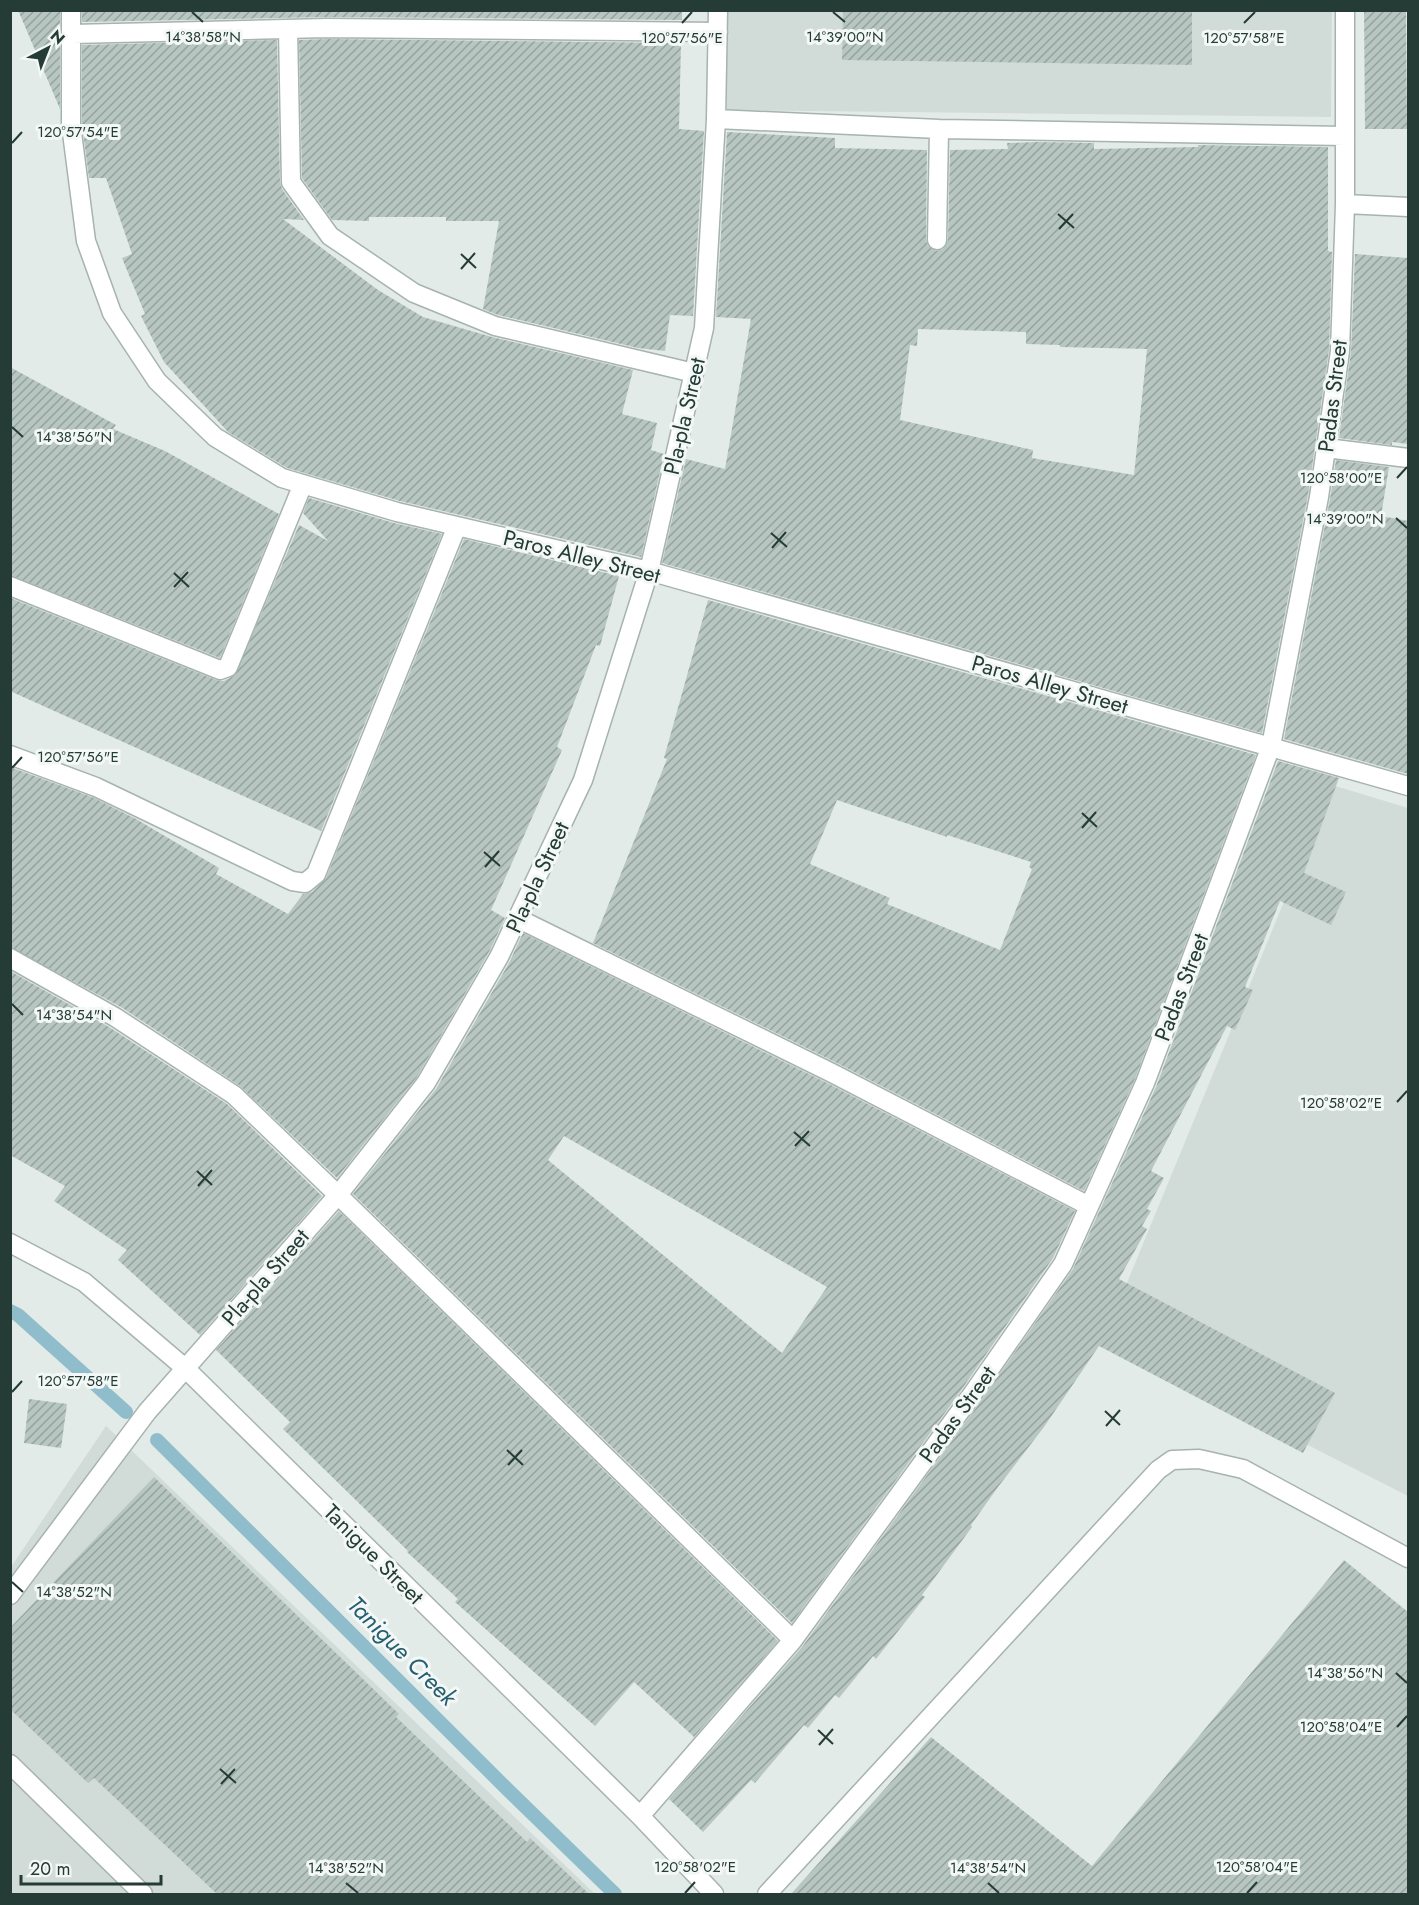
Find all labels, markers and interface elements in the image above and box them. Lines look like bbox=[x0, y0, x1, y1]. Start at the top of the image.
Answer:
north arrow bbox=[18, 18, 78, 78]
text: N bbox=[45, 24, 70, 50]
text: 14°38'58"N bbox=[165, 26, 241, 48]
text: 14°39'00"N bbox=[806, 26, 884, 48]
text: 120°57'56"E bbox=[641, 27, 723, 49]
text: 120°57'58"E bbox=[1204, 27, 1284, 49]
text: 120°57'54"E bbox=[37, 121, 119, 143]
street label: Padas Street bbox=[1309, 337, 1355, 454]
street label: Pla-pla Street bbox=[655, 353, 713, 478]
text: 14°38'56"N bbox=[36, 426, 112, 448]
text: 120°58'00"E bbox=[1300, 467, 1382, 489]
text: 14°39'00"N bbox=[1306, 508, 1384, 530]
street label: Paros Alley Street bbox=[500, 521, 665, 591]
street label: Paros Alley Street bbox=[968, 646, 1133, 722]
text: 120°57'56"E bbox=[37, 746, 119, 768]
street label: Pla-pla Street bbox=[497, 815, 577, 938]
street label: Padas Street bbox=[1146, 928, 1216, 1046]
text: 14°38'54"N bbox=[36, 1004, 112, 1026]
text: 120°58'02"E bbox=[1300, 1092, 1382, 1114]
street label: Pla-pla Street bbox=[214, 1221, 317, 1333]
street label: Padas Street bbox=[911, 1358, 1004, 1469]
text: 120°57'58"E bbox=[38, 1370, 118, 1392]
street label: Tanigue Street bbox=[317, 1497, 432, 1612]
text: 14°38'52"N bbox=[36, 1581, 112, 1603]
water label: Tanigue Creek bbox=[340, 1588, 466, 1715]
text: 14°38'56"N bbox=[1307, 1662, 1383, 1684]
text: 120°58'04"E bbox=[1300, 1716, 1382, 1738]
scale bar bbox=[21, 1848, 160, 1886]
text: 20 m bbox=[30, 1856, 70, 1882]
text: 120°58'02"E bbox=[654, 1856, 736, 1878]
text: 120°58'04"E bbox=[1216, 1856, 1298, 1878]
text: 14°38'52"N bbox=[308, 1857, 384, 1879]
text: 14°38'54"N bbox=[950, 1857, 1026, 1879]

